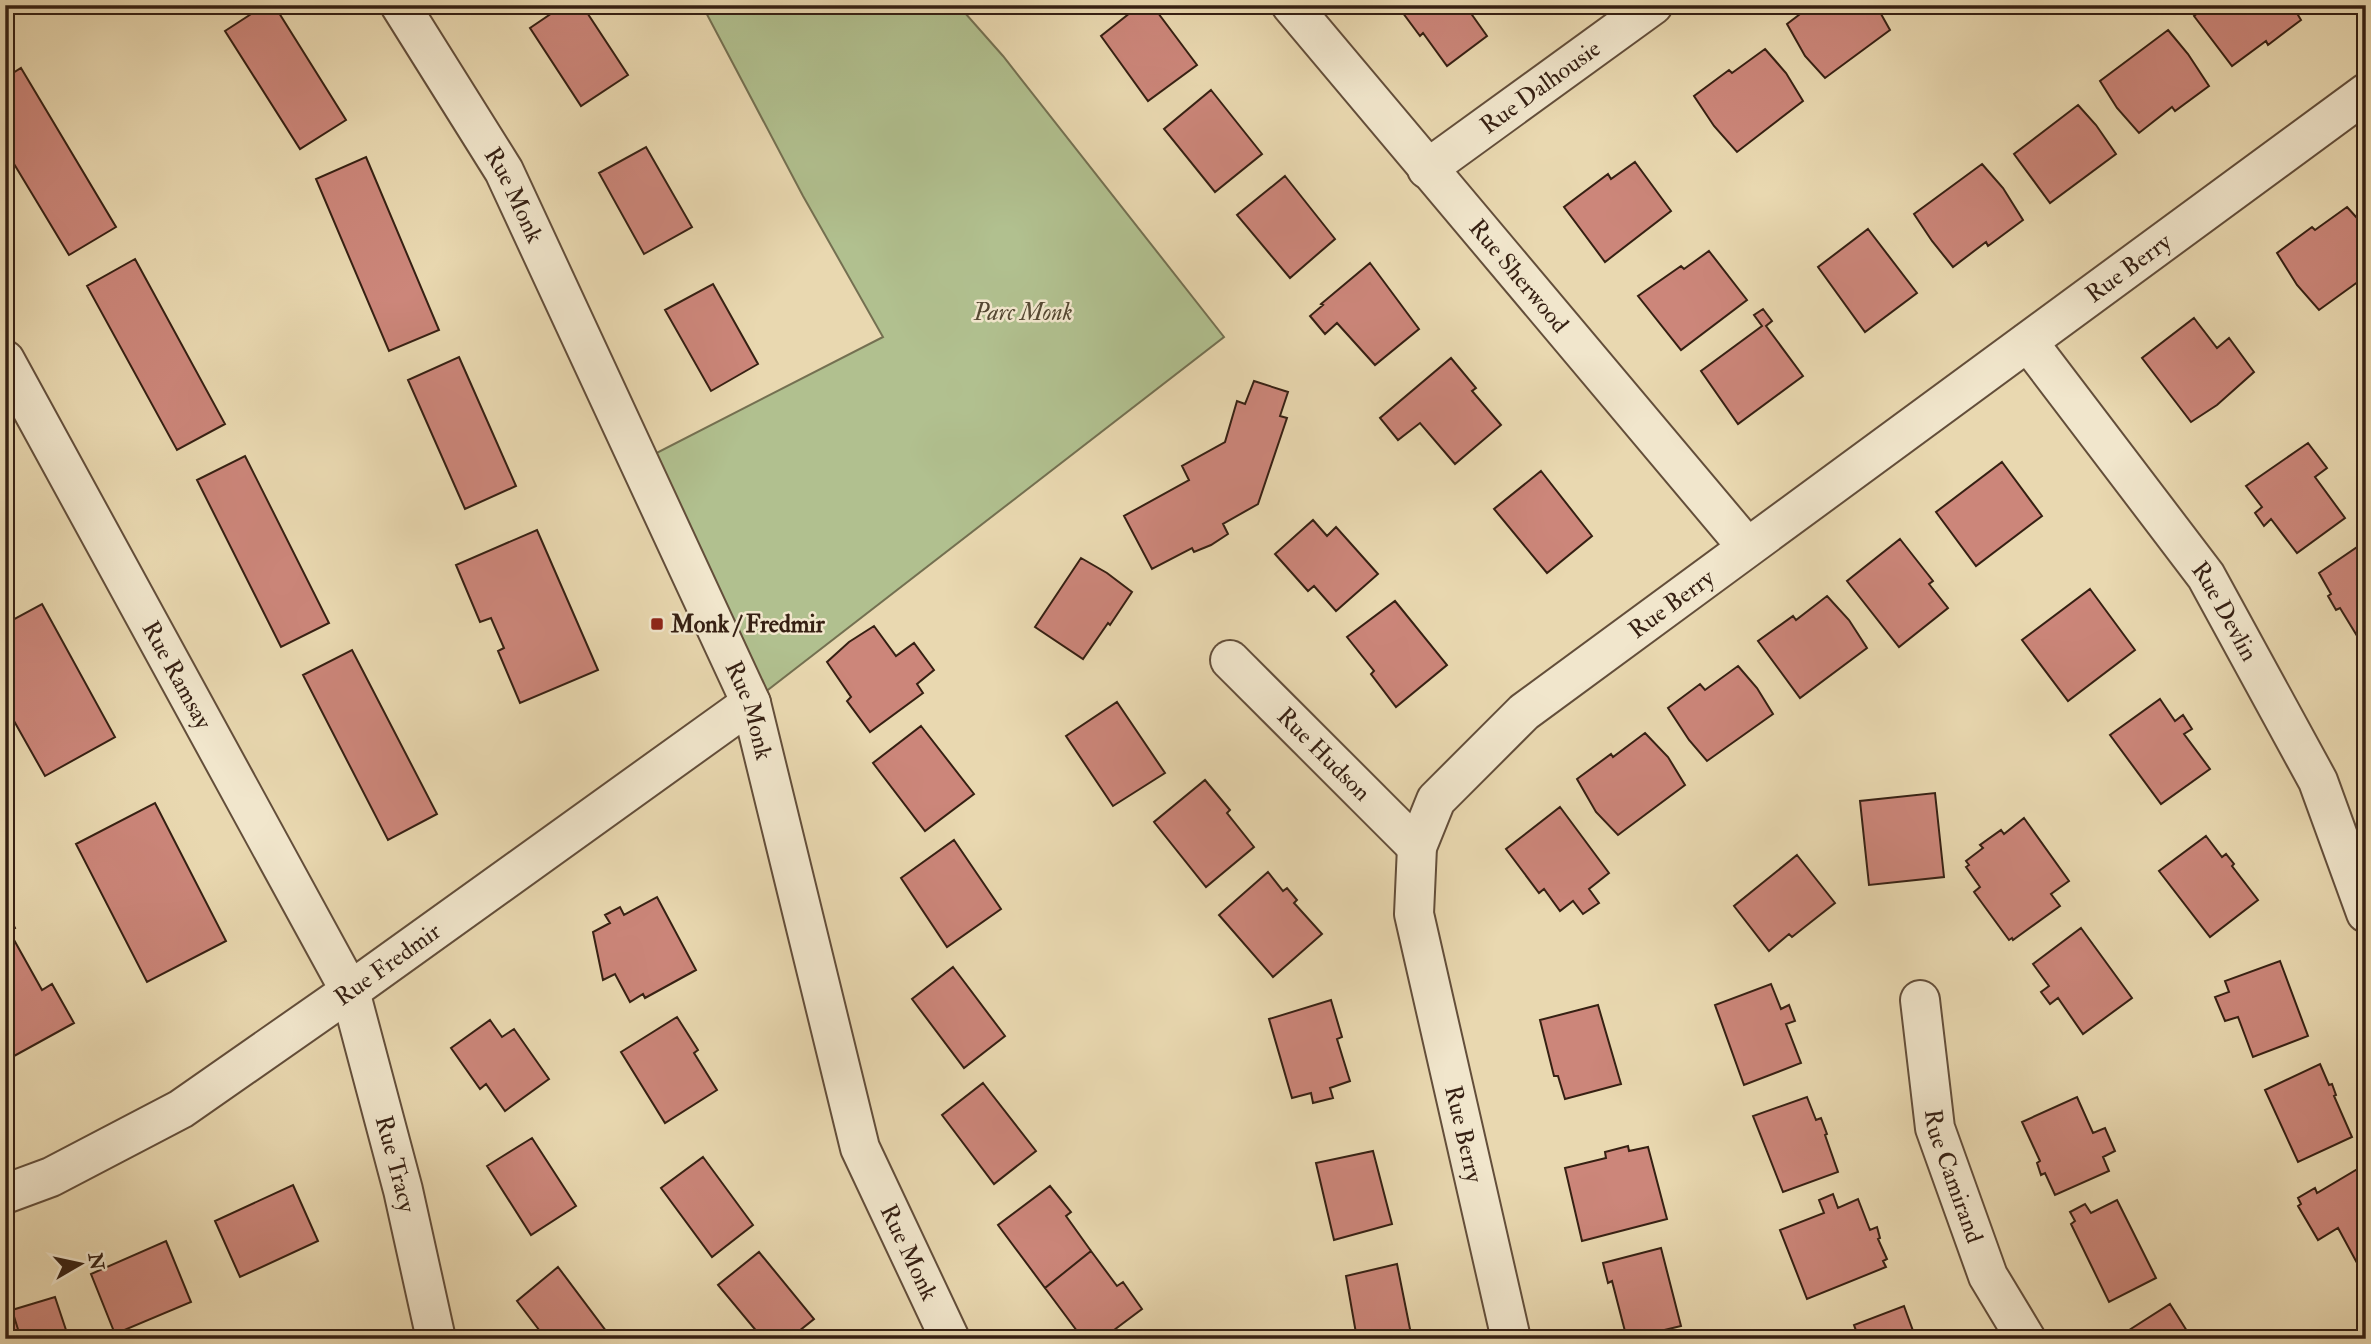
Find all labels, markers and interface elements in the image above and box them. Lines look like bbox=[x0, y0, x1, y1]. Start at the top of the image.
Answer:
street label: Rue Dalhousie bbox=[1474, 33, 1607, 141]
street label: Rue Monk bbox=[477, 142, 550, 248]
street label: Rue Sherwood bbox=[1462, 213, 1575, 340]
street label: Rue Berry bbox=[2080, 226, 2178, 310]
park label: Parc Monk bbox=[972, 297, 1073, 328]
street label: Rue Devlin bbox=[2184, 555, 2265, 667]
street label: Rue Berry bbox=[1623, 562, 1721, 646]
place label: Monk / Fredmir bbox=[670, 609, 826, 640]
street label: Rue Ramsay bbox=[135, 616, 219, 735]
marker: Monk / Fredmir bbox=[649, 616, 665, 632]
street label: Rue Monk bbox=[718, 656, 779, 764]
street label: Rue Hudson bbox=[1270, 701, 1377, 808]
street label: Rue Fredmir bbox=[329, 916, 447, 1013]
street label: Rue Berry bbox=[1437, 1083, 1490, 1186]
street label: Rue Camirand bbox=[1917, 1108, 1990, 1248]
street label: Rue Tracy bbox=[368, 1112, 423, 1216]
street label: Rue Monk bbox=[873, 1200, 945, 1306]
north arrow bbox=[46, 1228, 116, 1298]
text: N bbox=[82, 1250, 109, 1273]

